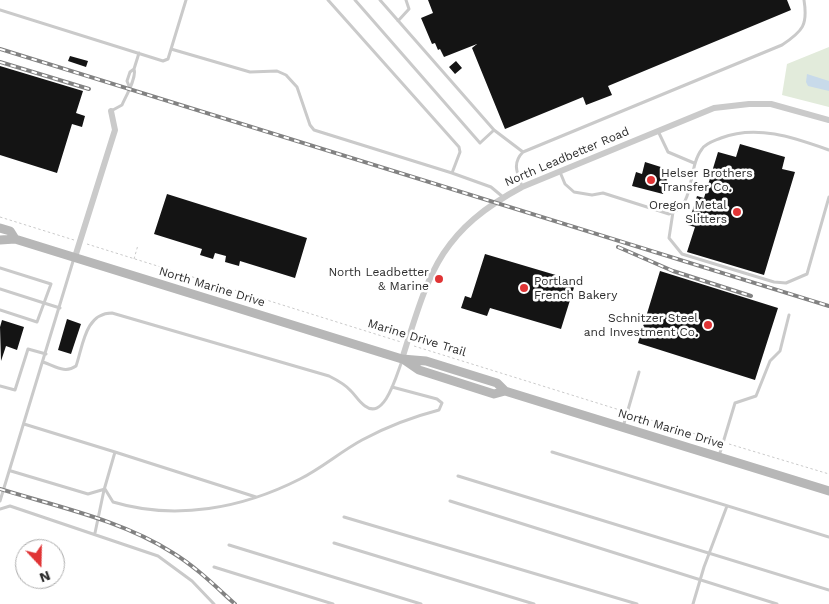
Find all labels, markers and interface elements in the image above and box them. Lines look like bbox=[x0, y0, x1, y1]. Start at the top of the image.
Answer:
street label: North Leadbetter Road bbox=[503, 124, 631, 190]
place label: Helser Brothers Transfer Co. bbox=[661, 166, 753, 194]
marker: Helser Brothers Transfer Co. bbox=[645, 174, 657, 186]
place label: Oregon Metal Slitters bbox=[649, 198, 727, 226]
marker: Oregon Metal Slitters bbox=[731, 206, 743, 218]
street label: North Marine Drive bbox=[157, 264, 267, 310]
place label: North Leadbetter & Marine bbox=[328, 265, 429, 293]
marker: North Leadbetter & Marine bbox=[433, 273, 445, 285]
place label: Portland French Bakery bbox=[534, 274, 617, 302]
marker: Portland French Bakery bbox=[518, 282, 530, 294]
place label: Schnitzer Steel and Investment Co. bbox=[584, 311, 698, 339]
street label: Marine Drive Trail bbox=[366, 316, 468, 360]
marker: Schnitzer Steel and Investment Co. bbox=[702, 319, 714, 331]
street label: North Marine Drive bbox=[616, 406, 726, 452]
north arrow bbox=[15, 539, 65, 589]
text: N bbox=[37, 568, 53, 586]

